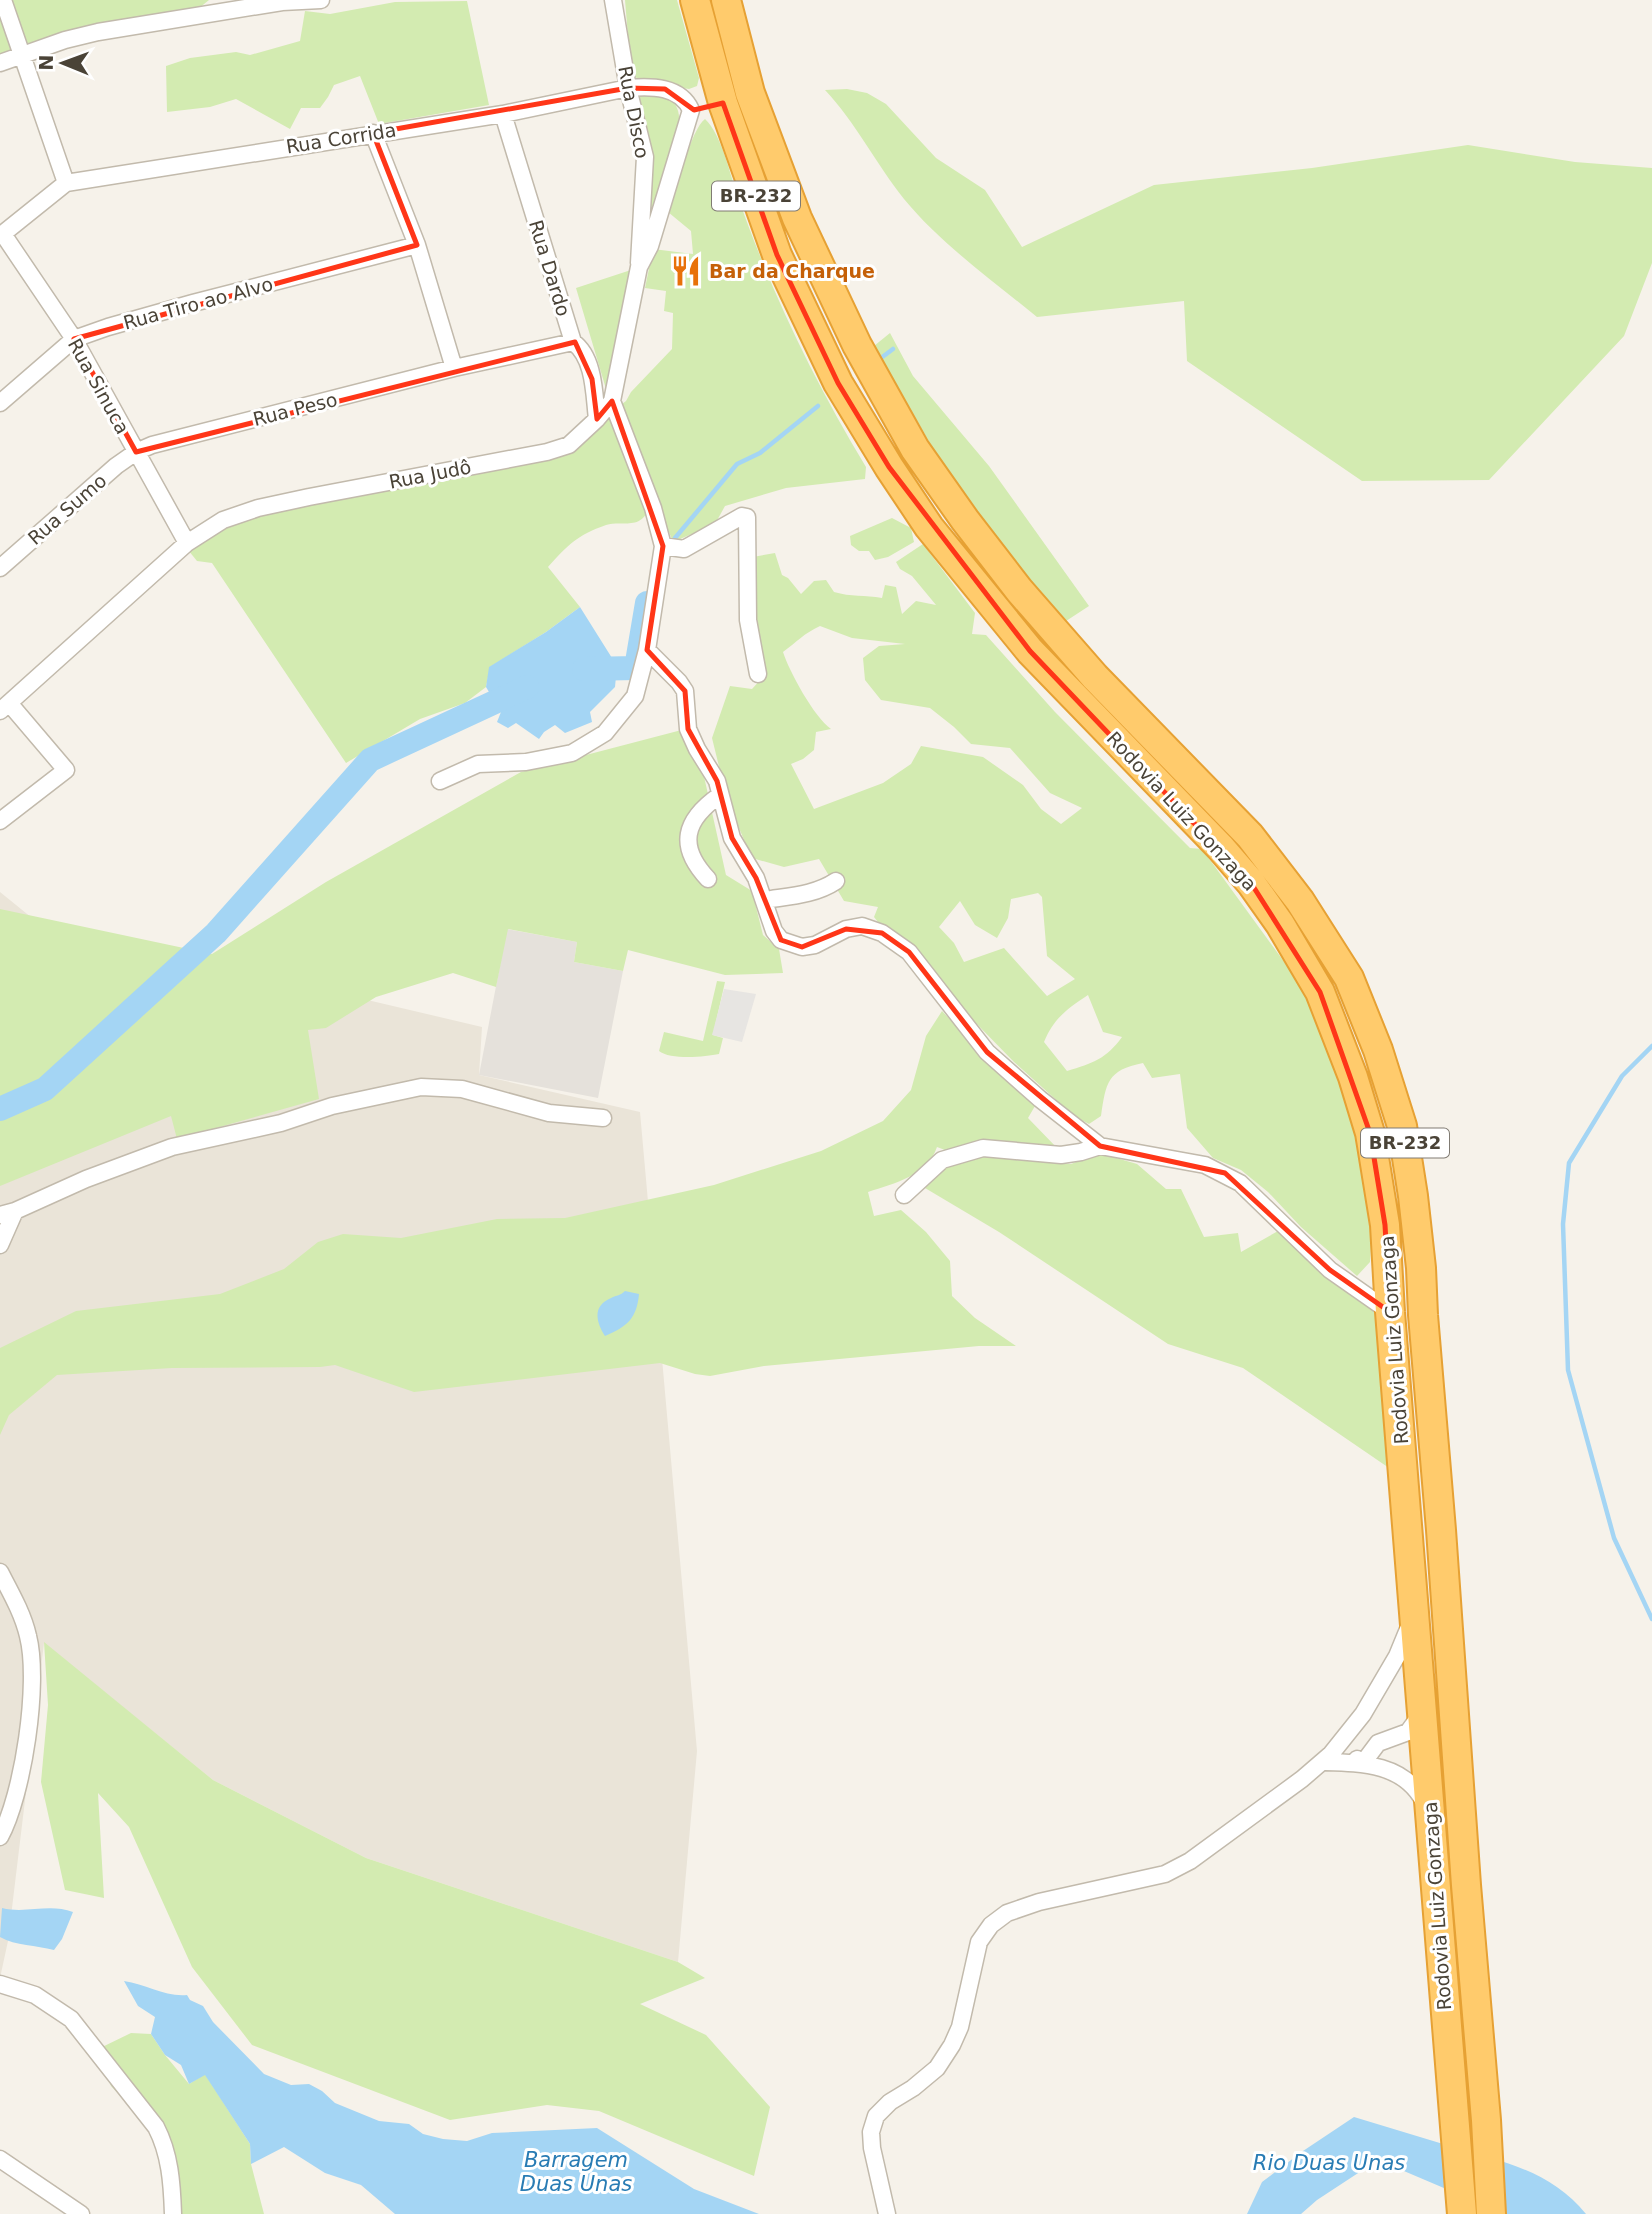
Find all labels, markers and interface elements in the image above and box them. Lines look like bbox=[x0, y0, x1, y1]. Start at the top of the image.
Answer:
north arrow bbox=[28, 28, 98, 98]
text: N bbox=[35, 55, 57, 71]
street label: Rua Disco bbox=[614, 64, 654, 160]
street label: Rua Corrida bbox=[284, 118, 398, 158]
road number: BR-232 bbox=[712, 182, 800, 210]
street label: Rua Dardo bbox=[525, 217, 575, 319]
restaurant icon: Bar da Charque bbox=[669, 254, 703, 288]
place label: Bar da Charque bbox=[709, 260, 875, 282]
street label: Rua Tiro ao Alvo bbox=[121, 272, 275, 334]
street label: Rua Sinuca bbox=[64, 334, 134, 438]
street label: Rua Peso bbox=[251, 388, 339, 430]
street label: Rua Judô bbox=[387, 455, 473, 493]
street label: Rua Sumo bbox=[23, 469, 111, 549]
street label: Rodovia Luiz Gonzaga bbox=[1103, 727, 1261, 895]
road number: BR-232 bbox=[1361, 1128, 1449, 1158]
street label: Rodovia Luiz Gonzaga bbox=[1376, 1235, 1412, 1445]
street label: Rodovia Luiz Gonzaga bbox=[1419, 1801, 1455, 2011]
water label: Barragem Duas Unas bbox=[520, 2148, 632, 2196]
water label: Rio Duas Unas bbox=[1253, 2151, 1405, 2175]

